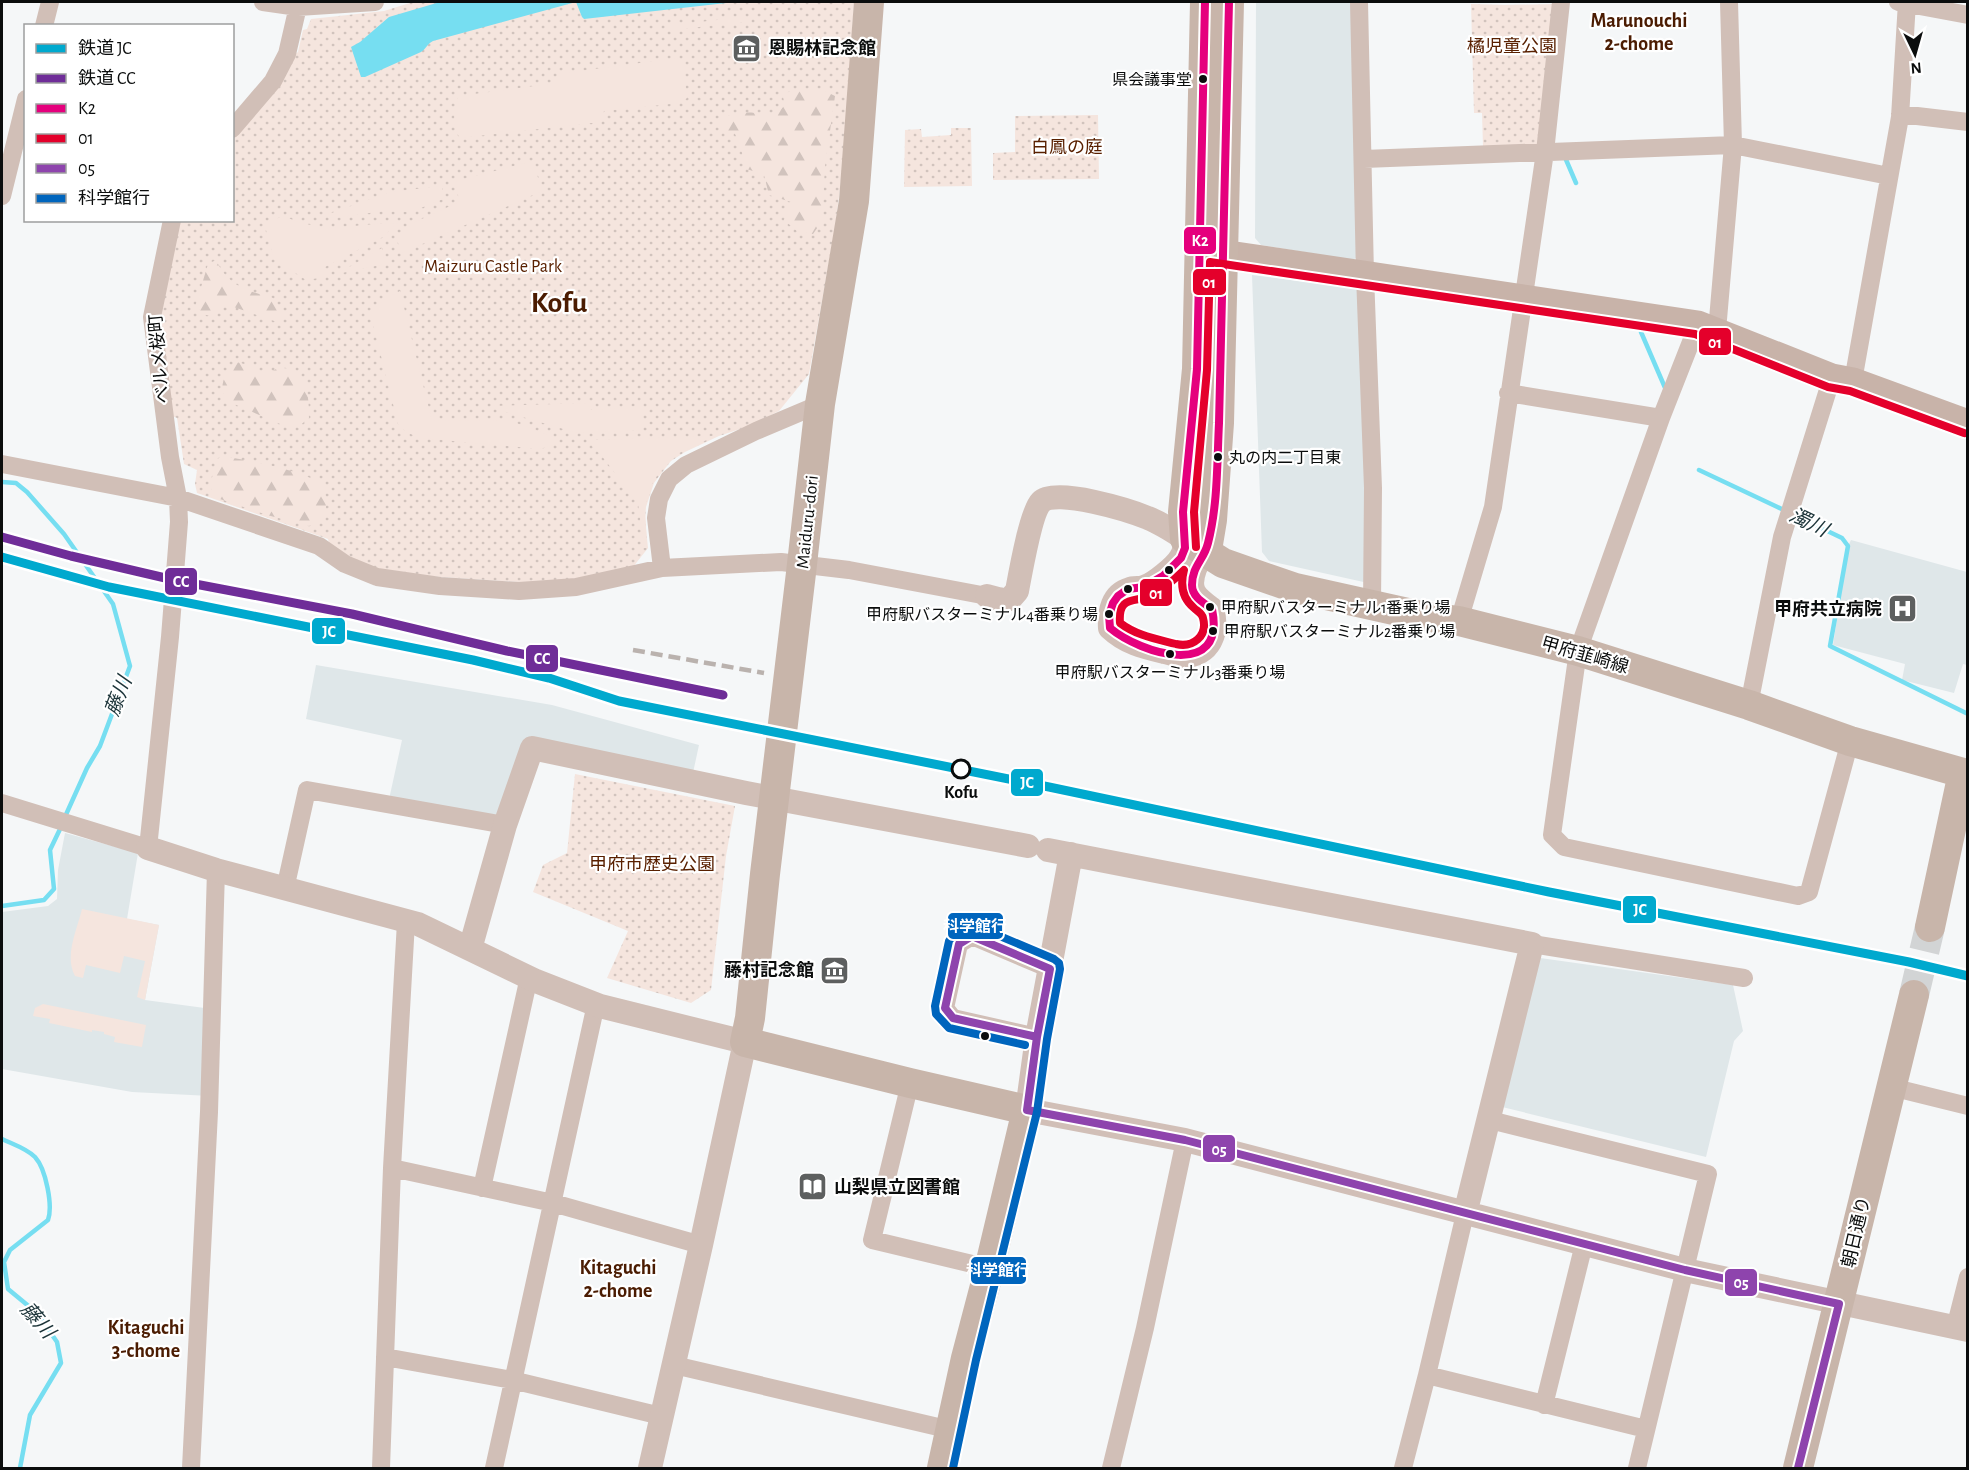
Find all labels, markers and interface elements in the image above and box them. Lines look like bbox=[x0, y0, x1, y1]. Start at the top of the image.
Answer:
district label: Marunouchi 2-chome bbox=[1591, 11, 1688, 54]
legend bbox=[24, 24, 234, 222]
north arrow bbox=[1885, 24, 1945, 84]
museum icon: 恩賜林記念館 bbox=[731, 32, 763, 64]
park label: 橘児童公園 bbox=[1467, 37, 1557, 56]
text: 鉄道 JC bbox=[78, 38, 132, 58]
place label: 恩賜林記念館 bbox=[768, 39, 876, 58]
text: N bbox=[1910, 59, 1922, 76]
text: 鉄道 CC bbox=[78, 68, 136, 88]
place label: 県会議事堂 bbox=[1112, 71, 1192, 88]
marker: 県会議事堂 bbox=[1197, 73, 1209, 85]
text: K2 bbox=[78, 100, 96, 118]
text: 01 bbox=[78, 130, 94, 148]
park label: 白鳳の庭 bbox=[1031, 137, 1103, 157]
text: 05 bbox=[78, 160, 95, 178]
text: 科学館行 bbox=[78, 188, 150, 208]
line badge: K2 bbox=[1183, 226, 1217, 255]
text: K2 bbox=[1192, 233, 1209, 249]
park label: Maizuru Castle Park bbox=[424, 258, 563, 276]
line badge: 01 bbox=[1192, 268, 1227, 296]
text: 01 bbox=[1202, 275, 1216, 291]
district label: Kofu bbox=[531, 288, 588, 318]
street label: ベルメ桜町 bbox=[146, 313, 173, 405]
line badge: 01 bbox=[1698, 327, 1732, 356]
text: 01 bbox=[1708, 335, 1722, 351]
place label: 丸の内二丁目東 bbox=[1229, 450, 1341, 466]
marker: 丸の内二丁目東 bbox=[1212, 451, 1224, 463]
street label: Maiduru-dori bbox=[794, 475, 822, 570]
water label: 濁川 bbox=[1786, 504, 1833, 542]
unlabelled marker bbox=[1163, 564, 1175, 576]
line badge: CC bbox=[164, 567, 198, 596]
text: CC bbox=[173, 574, 190, 590]
line badge: 01 bbox=[1139, 578, 1173, 607]
unlabelled marker bbox=[1122, 583, 1134, 595]
text: 01 bbox=[1149, 586, 1163, 602]
hospital icon: 甲府共立病院 bbox=[1887, 593, 1919, 625]
place label: 甲府駅バスターミナル1番乗り場 bbox=[1221, 599, 1451, 616]
place label: 甲府共立病院 bbox=[1774, 599, 1882, 619]
marker: 甲府駅バスターミナル1番乗り場 bbox=[1204, 601, 1216, 613]
place label: 甲府駅バスターミナル4番乗り場 bbox=[866, 606, 1098, 623]
marker: 甲府駅バスターミナル4番乗り場 bbox=[1103, 608, 1115, 620]
line badge: JC bbox=[311, 617, 346, 645]
place label: 甲府駅バスターミナル2番乗り場 bbox=[1224, 623, 1455, 640]
text: JC bbox=[322, 624, 336, 640]
marker: 甲府駅バスターミナル2番乗り場 bbox=[1207, 625, 1219, 637]
street label: 甲府韮崎線 bbox=[1539, 633, 1631, 677]
line badge: CC bbox=[525, 644, 559, 673]
marker: 甲府駅バスターミナル3番乗り場 bbox=[1164, 648, 1176, 660]
text: CC bbox=[534, 651, 551, 667]
place label: 甲府駅バスターミナル3番乗り場 bbox=[1055, 664, 1285, 681]
water label: 藤川 bbox=[101, 672, 136, 719]
marker: Kofu bbox=[951, 759, 971, 779]
line badge: JC bbox=[1010, 768, 1044, 797]
text: JC bbox=[1020, 775, 1034, 791]
place label: Kofu bbox=[944, 784, 979, 802]
park label: 甲府市歴史公園 bbox=[589, 855, 715, 874]
line badge: JC bbox=[1622, 895, 1657, 924]
text: JC bbox=[1633, 902, 1647, 918]
line badge: 科学館行 bbox=[947, 912, 1004, 940]
text: 科学館行 bbox=[943, 918, 1007, 935]
museum icon: 藤村記念館 bbox=[819, 954, 851, 986]
place label: 藤村記念館 bbox=[724, 960, 814, 980]
unlabelled marker bbox=[979, 1030, 991, 1042]
line badge: 05 bbox=[1202, 1134, 1236, 1163]
text: 05 bbox=[1211, 1142, 1227, 1158]
library icon: 山梨県立図書館 bbox=[797, 1171, 829, 1203]
place label: 山梨県立図書館 bbox=[834, 1177, 960, 1197]
street label: 朝日通り bbox=[1839, 1195, 1874, 1269]
line badge: 科学館行 bbox=[970, 1256, 1027, 1285]
district label: Kitaguchi 2-chome bbox=[579, 1258, 657, 1301]
text: 科学館行 bbox=[966, 1262, 1030, 1279]
line badge: 05 bbox=[1724, 1268, 1758, 1297]
text: 05 bbox=[1733, 1275, 1749, 1291]
water label: 藤川 bbox=[17, 1298, 60, 1344]
district label: Kitaguchi 3-chome bbox=[107, 1318, 185, 1361]

